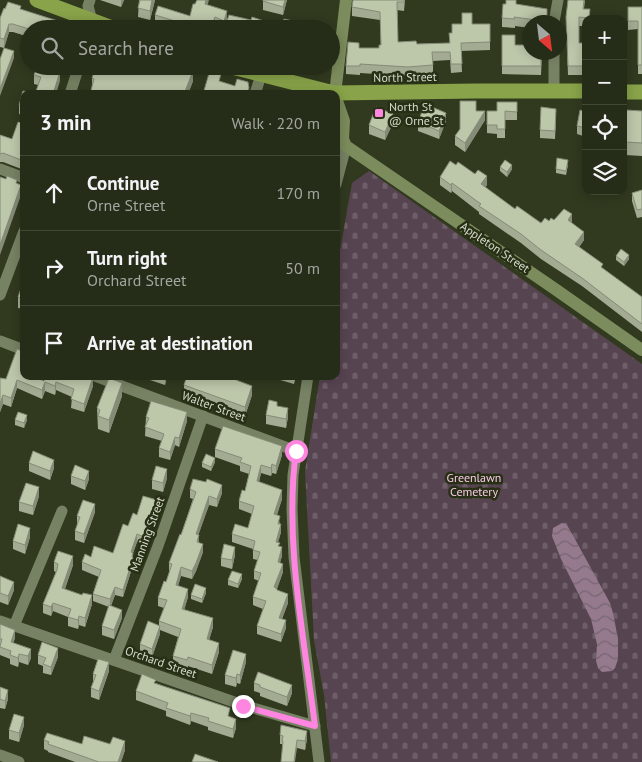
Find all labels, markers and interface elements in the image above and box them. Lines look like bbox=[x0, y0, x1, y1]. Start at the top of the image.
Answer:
north arrow bbox=[522, 15, 567, 60]
map controls bbox=[582, 15, 627, 195]
button: + bbox=[582, 15, 627, 60]
search box bbox=[20, 20, 340, 75]
icon: search bbox=[38, 34, 66, 62]
text: Search here bbox=[78, 36, 174, 60]
button: − bbox=[582, 60, 627, 105]
street label: North Street bbox=[373, 69, 437, 85]
place label: North St @ Orne St bbox=[389, 99, 444, 128]
button: locate bbox=[582, 105, 627, 150]
marker: North St @ Orne St bbox=[373, 107, 385, 119]
text: 3 min bbox=[40, 109, 91, 136]
text: Walk · 220 m bbox=[231, 113, 320, 133]
button: layers bbox=[582, 150, 627, 195]
text: Continue bbox=[87, 171, 159, 195]
icon: ahead bbox=[40, 179, 68, 207]
text: 170 m bbox=[277, 183, 320, 203]
text: Orne Street bbox=[87, 195, 165, 215]
street label: Appleton Street bbox=[457, 218, 533, 276]
text: Turn right bbox=[87, 246, 167, 270]
icon: right bbox=[40, 254, 68, 282]
text: 50 m bbox=[285, 258, 320, 278]
text: Orchard Street bbox=[87, 270, 186, 290]
icon: arrive bbox=[40, 329, 68, 357]
text: Arrive at destination bbox=[87, 331, 253, 355]
street label: Walter Street bbox=[180, 388, 248, 424]
route start bbox=[285, 440, 308, 463]
park label: Greenlawn Cemetery bbox=[447, 470, 501, 499]
street label: Manning Street bbox=[127, 494, 167, 574]
street label: Orchard Street bbox=[123, 643, 199, 681]
route end bbox=[232, 695, 255, 718]

